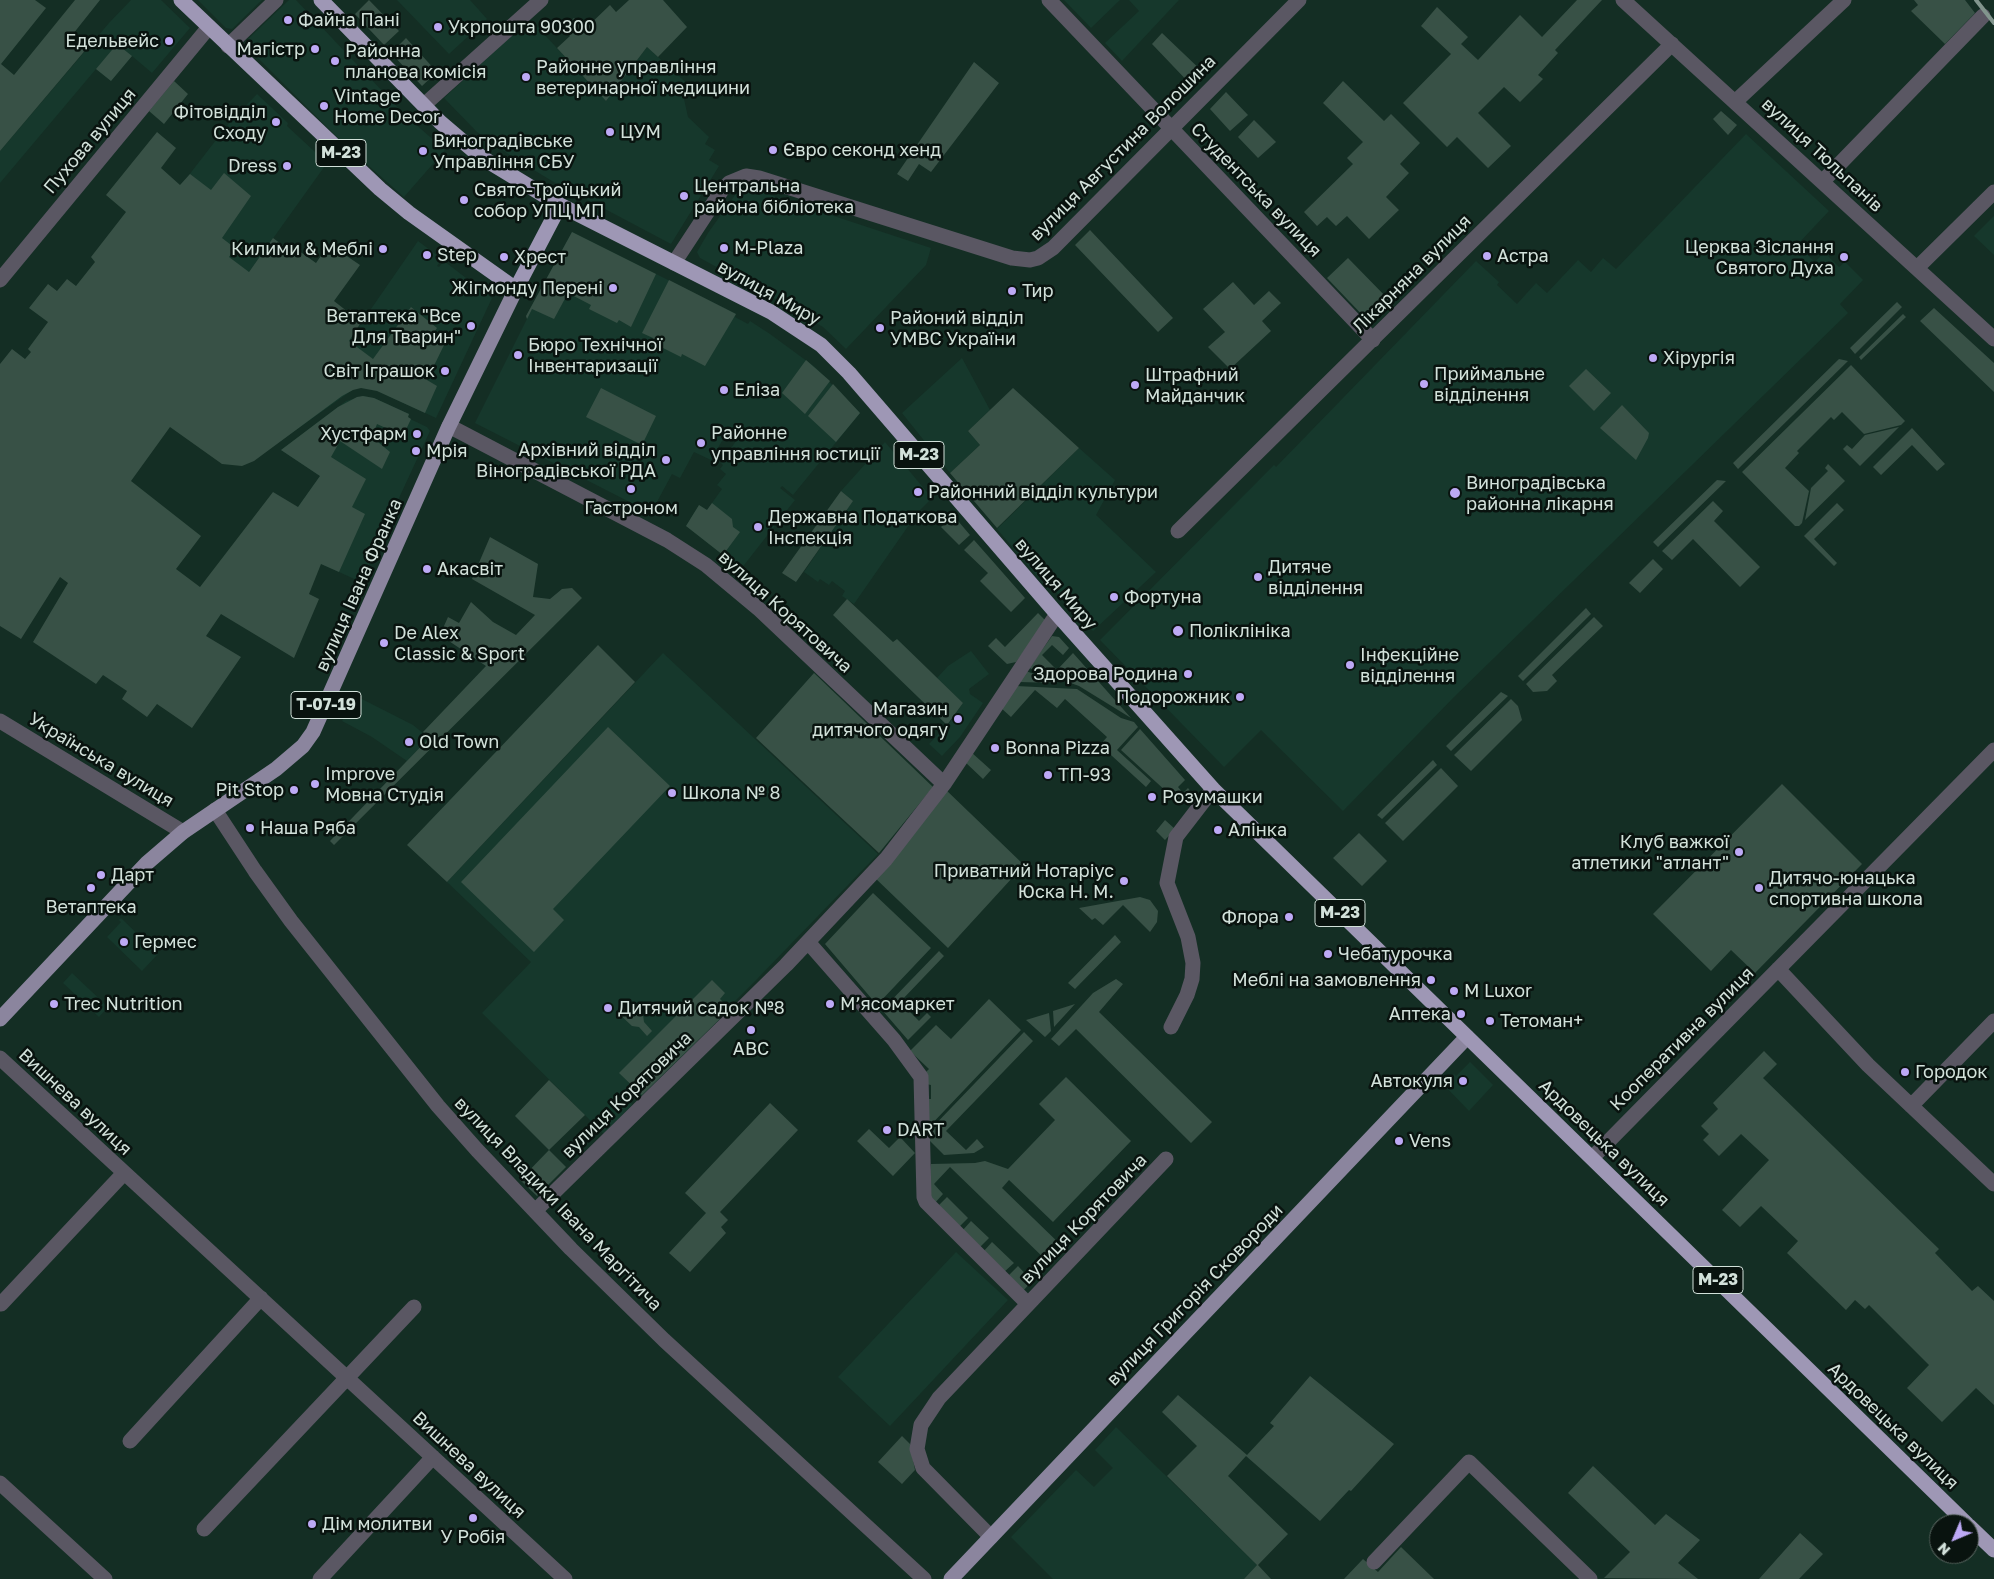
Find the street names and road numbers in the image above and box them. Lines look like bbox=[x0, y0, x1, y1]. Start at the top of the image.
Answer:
street label: вулиця Августина Волошина bbox=[1026, 51, 1220, 245]
street label: Пухова вулиця bbox=[39, 84, 141, 198]
street label: вулиця Тюльпанів bbox=[1757, 93, 1887, 217]
street label: Студентська вулиця bbox=[1186, 118, 1326, 262]
road number: М-23 bbox=[316, 140, 366, 167]
street label: Лікарняна вулиця bbox=[1348, 210, 1476, 338]
street label: вулиця Миру bbox=[714, 256, 824, 330]
road number: М-23 bbox=[894, 442, 944, 468]
street label: вулиця Івана Франка bbox=[311, 495, 407, 675]
street label: вулиця Миру bbox=[1010, 534, 1102, 634]
street label: вулиця Корятовича bbox=[714, 546, 856, 678]
road number: Т-07-19 bbox=[291, 692, 361, 718]
street label: Українська вулиця bbox=[25, 708, 177, 812]
road number: М-23 bbox=[1315, 900, 1365, 926]
street label: Кооперативна вулиця bbox=[1606, 963, 1758, 1115]
street label: вулиця Корятовича bbox=[558, 1027, 696, 1163]
street label: Вишнева вулиця bbox=[14, 1044, 136, 1160]
street label: Ардовецька вулиця bbox=[1534, 1075, 1674, 1211]
street label: вулиця Владики Івана Маргітича bbox=[450, 1093, 666, 1315]
street label: вулиця Корятовича bbox=[1016, 1150, 1152, 1288]
street label: вулиця Григорія Сковороди bbox=[1102, 1200, 1288, 1390]
road number: М-23 bbox=[1693, 1266, 1743, 1294]
street label: Ардовецька вулиця bbox=[1823, 1358, 1963, 1494]
street label: Вишнева вулиця bbox=[408, 1407, 530, 1523]

